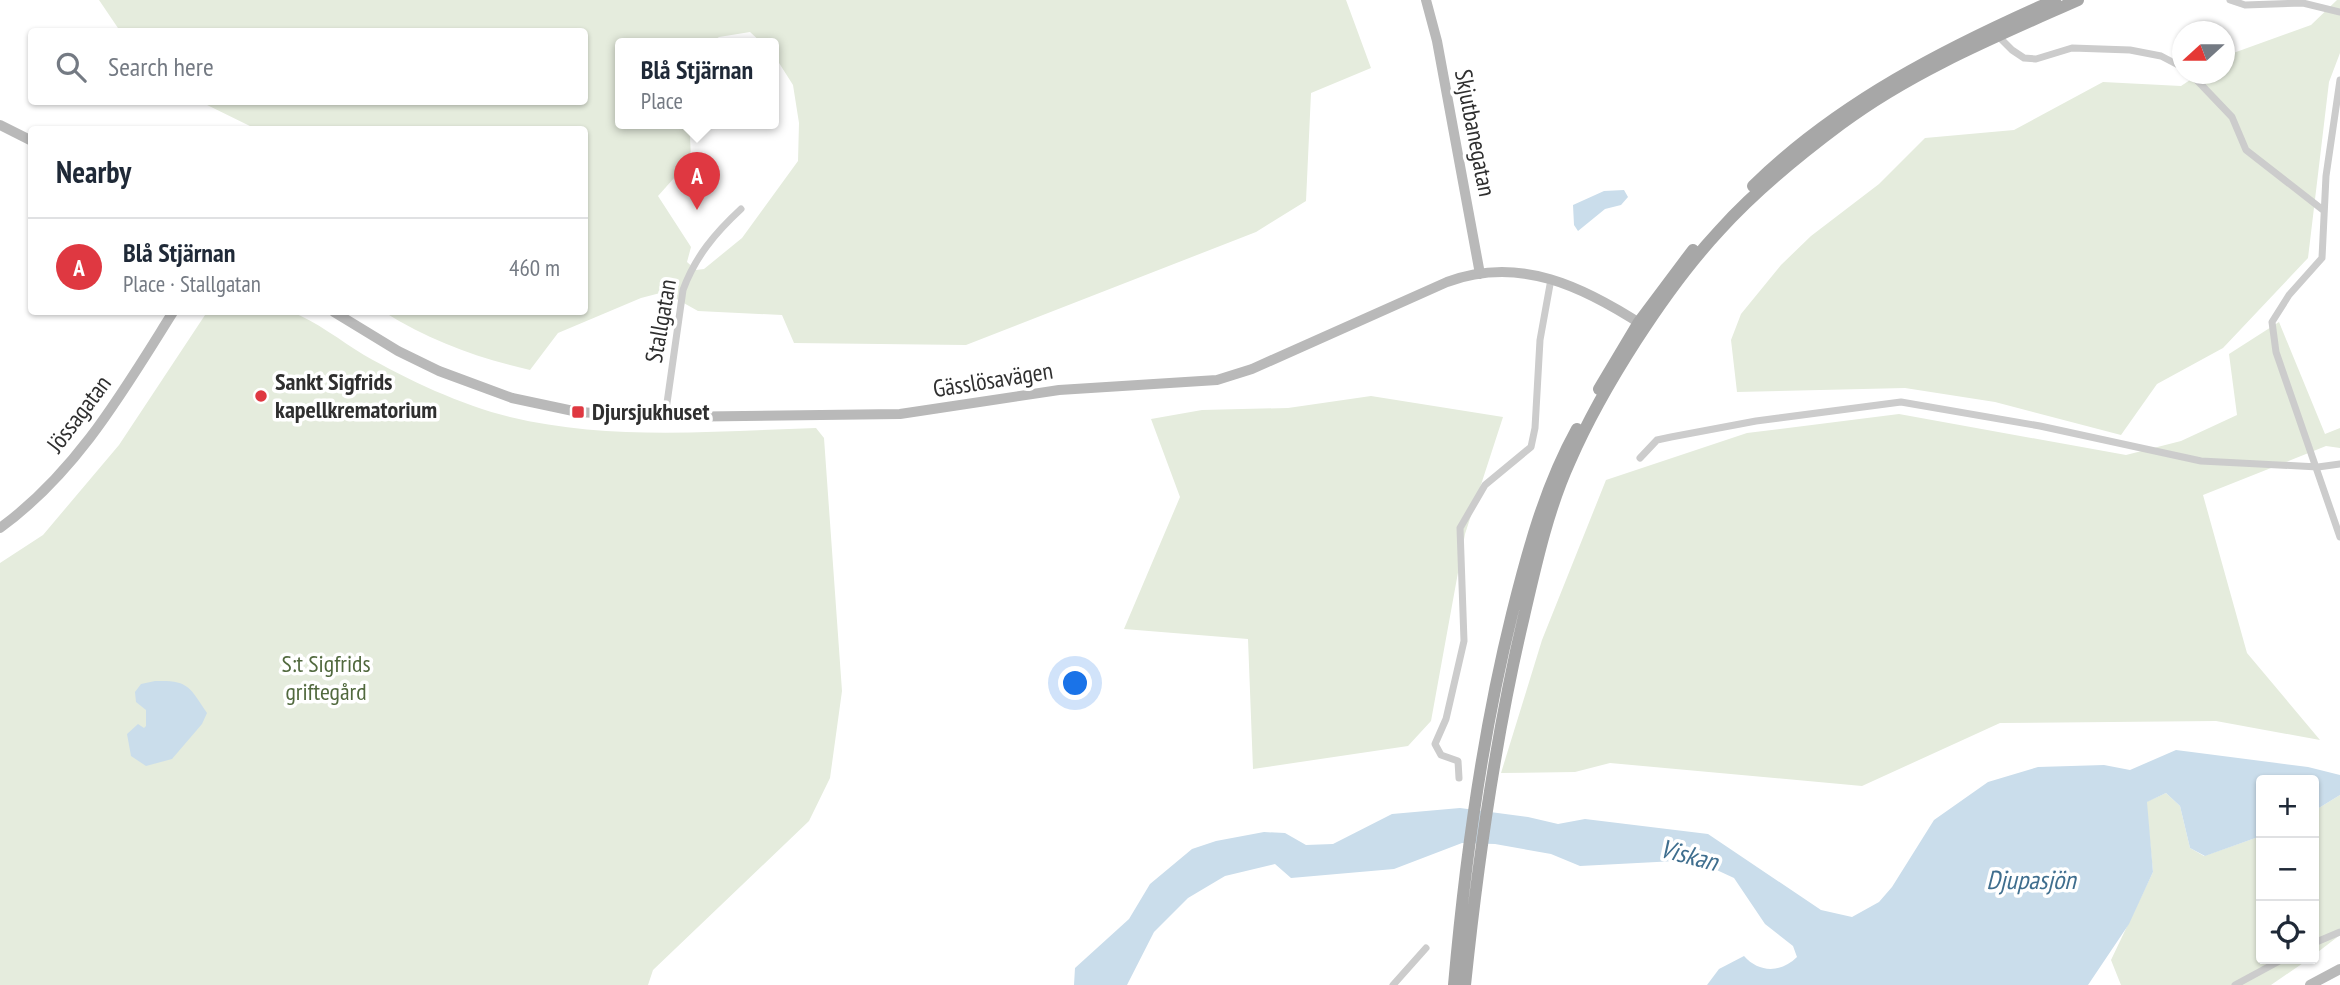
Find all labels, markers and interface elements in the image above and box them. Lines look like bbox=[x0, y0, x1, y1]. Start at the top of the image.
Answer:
north arrow bbox=[2172, 21, 2235, 84]
search box bbox=[28, 28, 588, 105]
popup bbox=[615, 38, 779, 129]
icon: search bbox=[52, 48, 90, 86]
text: Search here bbox=[108, 50, 214, 83]
text: Blå Stjärnan bbox=[641, 53, 753, 86]
street label: Skjutbanegatan bbox=[1448, 67, 1503, 199]
text: Place bbox=[641, 86, 683, 115]
text: Nearby bbox=[56, 152, 131, 191]
pin: A bbox=[674, 152, 720, 210]
text: Blå Stjärnan bbox=[123, 236, 235, 269]
text: A bbox=[73, 253, 85, 282]
text: 460 m bbox=[509, 253, 560, 282]
text: Place · Stallgatan bbox=[123, 269, 261, 298]
street label: Stallgatan bbox=[638, 277, 683, 365]
street label: Gässlösavägen bbox=[931, 355, 1055, 404]
place label: Sankt Sigfrids kapellkrematorium bbox=[275, 366, 437, 425]
street label: Jössagatan bbox=[39, 369, 118, 459]
marker: Sankt Sigfrids kapellkrematorium bbox=[253, 388, 269, 404]
place label: Djursjukhuset bbox=[592, 396, 710, 427]
marker: Djursjukhuset bbox=[570, 404, 586, 420]
park label: S:t Sigfrids griftegård bbox=[281, 648, 371, 707]
your location bbox=[1058, 666, 1092, 700]
map controls bbox=[2256, 775, 2319, 964]
button: + bbox=[2256, 775, 2319, 838]
water label: Viskan bbox=[1657, 831, 1723, 878]
button: − bbox=[2256, 838, 2319, 901]
water label: Djupasjön bbox=[1986, 863, 2077, 896]
button: locate bbox=[2256, 901, 2319, 964]

